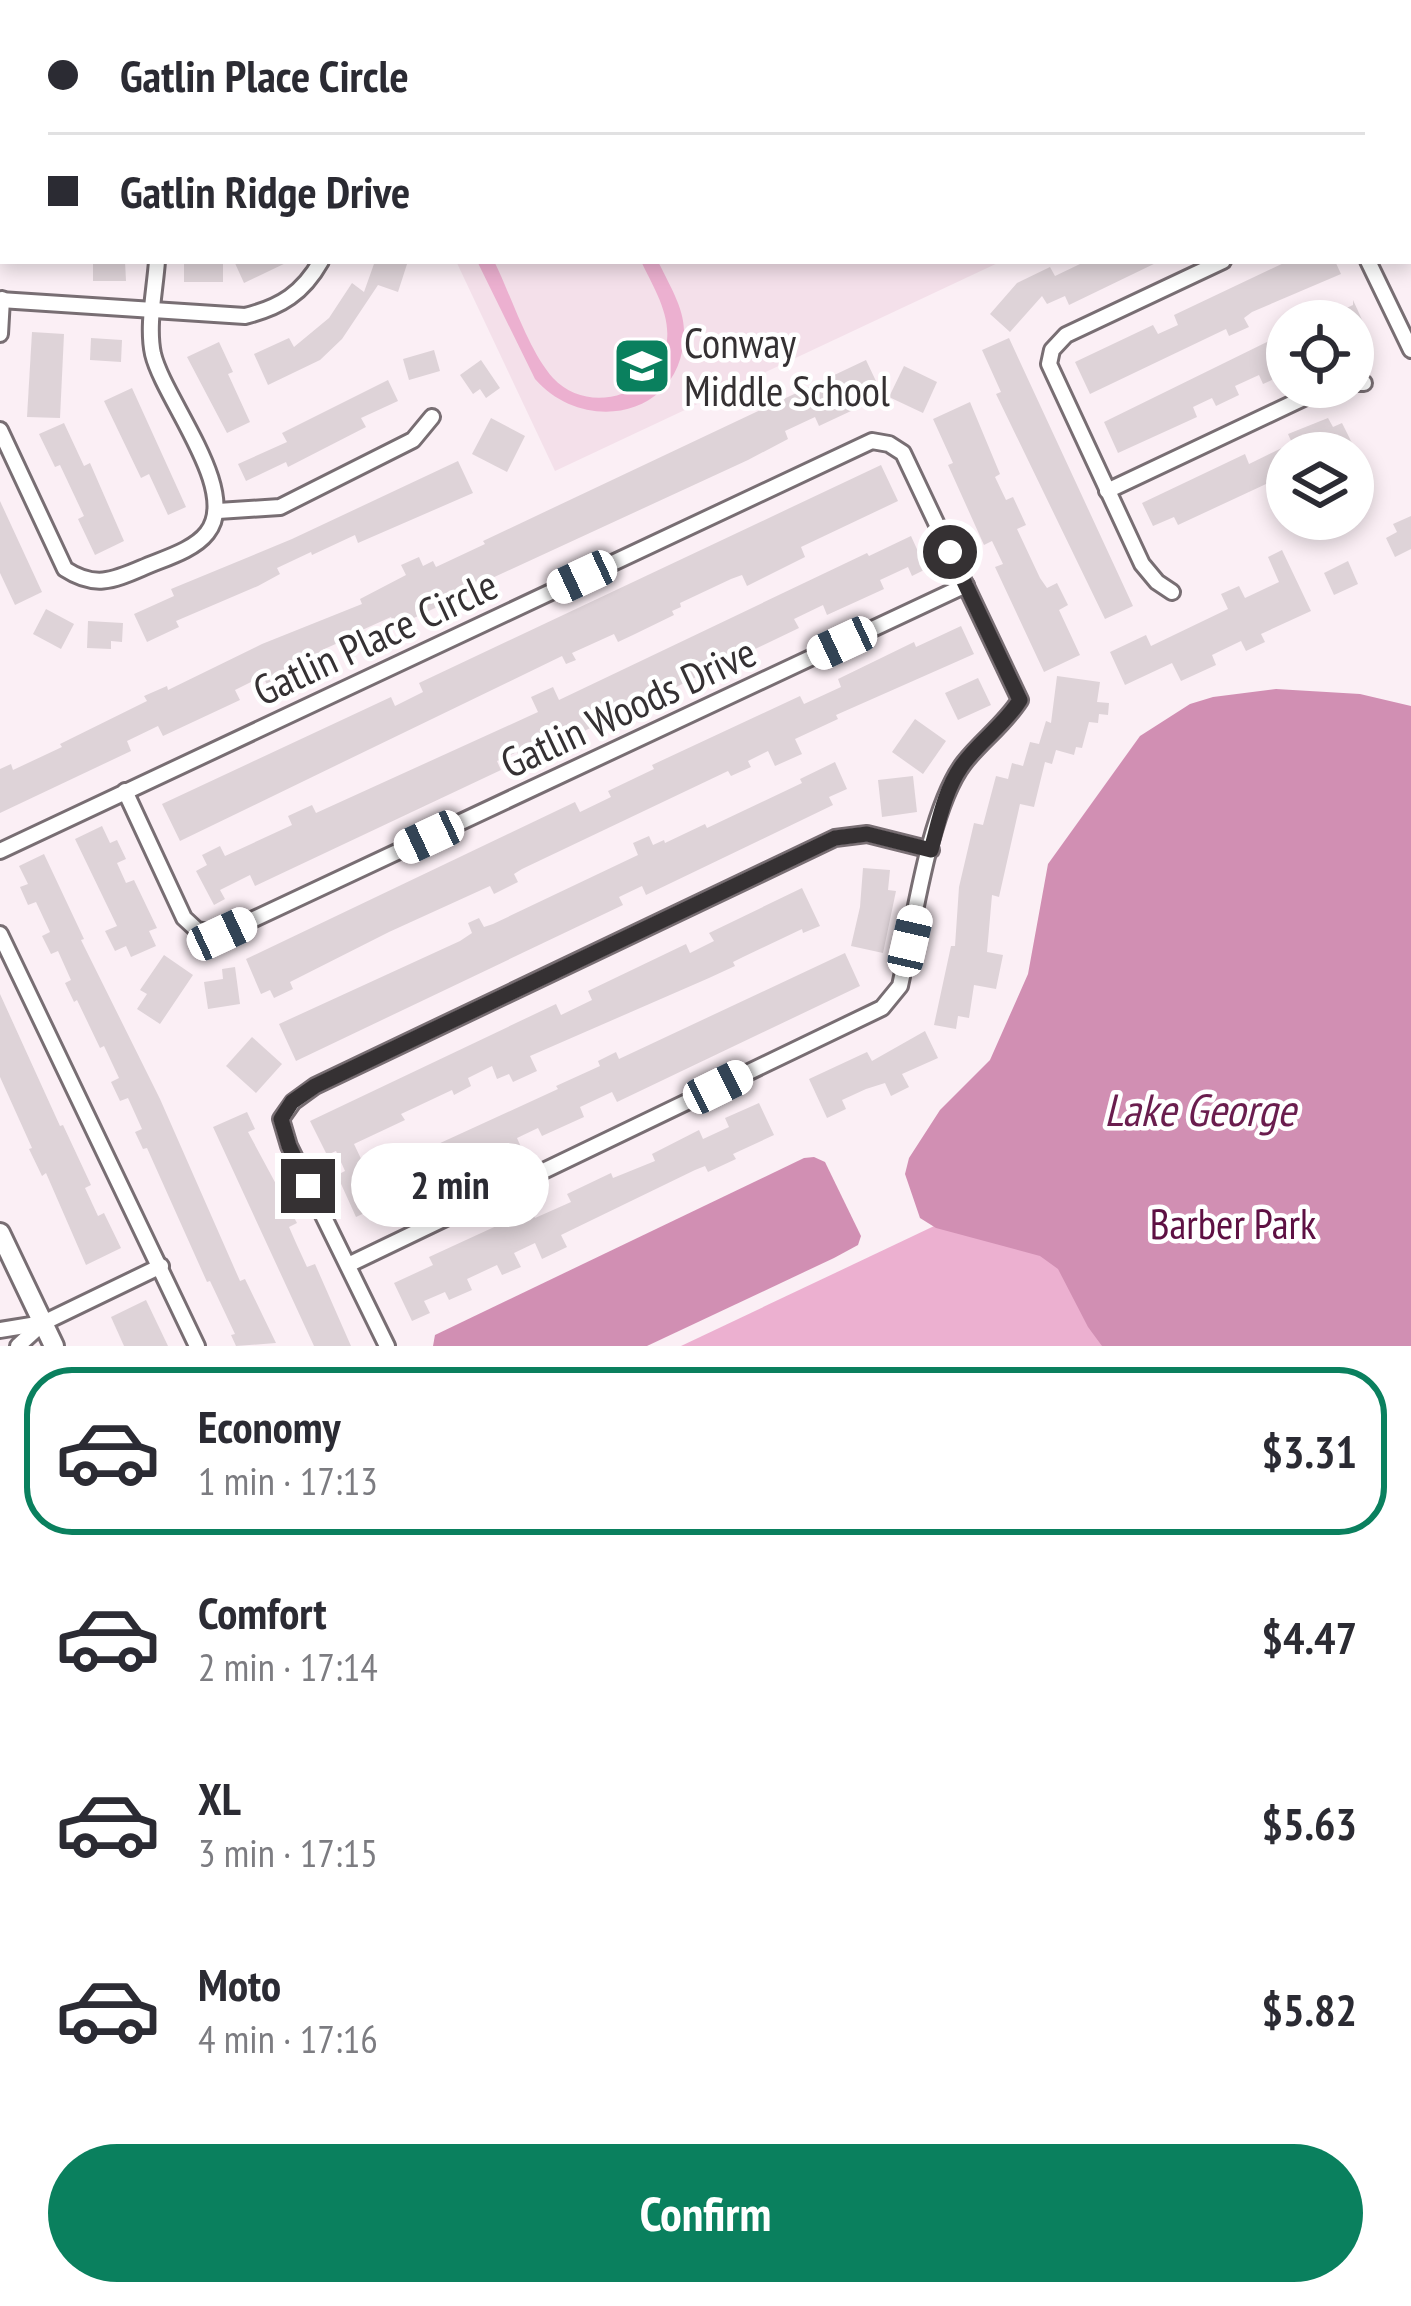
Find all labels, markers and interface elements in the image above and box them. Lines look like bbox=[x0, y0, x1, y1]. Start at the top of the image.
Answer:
text: Gatlin Place Circle bbox=[120, 46, 409, 104]
text: Gatlin Ridge Drive bbox=[120, 162, 410, 220]
map controls bbox=[1266, 300, 1374, 540]
button: locate bbox=[1266, 300, 1374, 408]
place label: Conway Middle School bbox=[684, 315, 890, 418]
school or university icon: Conway Middle School bbox=[611, 335, 673, 397]
button: layers bbox=[1266, 432, 1374, 540]
route start bbox=[923, 525, 977, 579]
car bbox=[542, 545, 622, 609]
street label: Gatlin Place Circle bbox=[244, 556, 506, 718]
car bbox=[802, 611, 882, 675]
street label: Gatlin Woods Drive bbox=[492, 624, 764, 790]
car bbox=[389, 805, 469, 869]
car bbox=[182, 902, 262, 966]
car bbox=[884, 902, 936, 980]
car bbox=[678, 1055, 758, 1119]
water label: Lake George bbox=[1104, 1080, 1298, 1138]
callout: 2 min bbox=[350, 1144, 548, 1228]
route end bbox=[281, 1159, 335, 1213]
text: 2 min bbox=[411, 1159, 489, 1210]
park label: Barber Park bbox=[1150, 1196, 1316, 1251]
icon: car bbox=[54, 1397, 162, 1505]
text: Economy bbox=[198, 1397, 341, 1455]
text: $3.31 bbox=[1261, 1422, 1357, 1480]
text: 1 min · 17:13 bbox=[198, 1455, 378, 1506]
icon: car bbox=[54, 1583, 162, 1691]
text: Comfort bbox=[198, 1583, 327, 1641]
text: $4.47 bbox=[1261, 1608, 1357, 1666]
text: 2 min · 17:14 bbox=[198, 1641, 378, 1692]
icon: car bbox=[54, 1769, 162, 1877]
text: XL bbox=[198, 1769, 241, 1827]
text: $5.63 bbox=[1261, 1794, 1357, 1852]
text: 3 min · 17:15 bbox=[198, 1827, 378, 1878]
icon: car bbox=[54, 1955, 162, 2063]
text: Moto bbox=[198, 1955, 281, 2013]
text: $5.82 bbox=[1261, 1980, 1357, 2038]
text: 4 min · 17:16 bbox=[198, 2013, 378, 2064]
button: Confirm bbox=[48, 2144, 1363, 2282]

